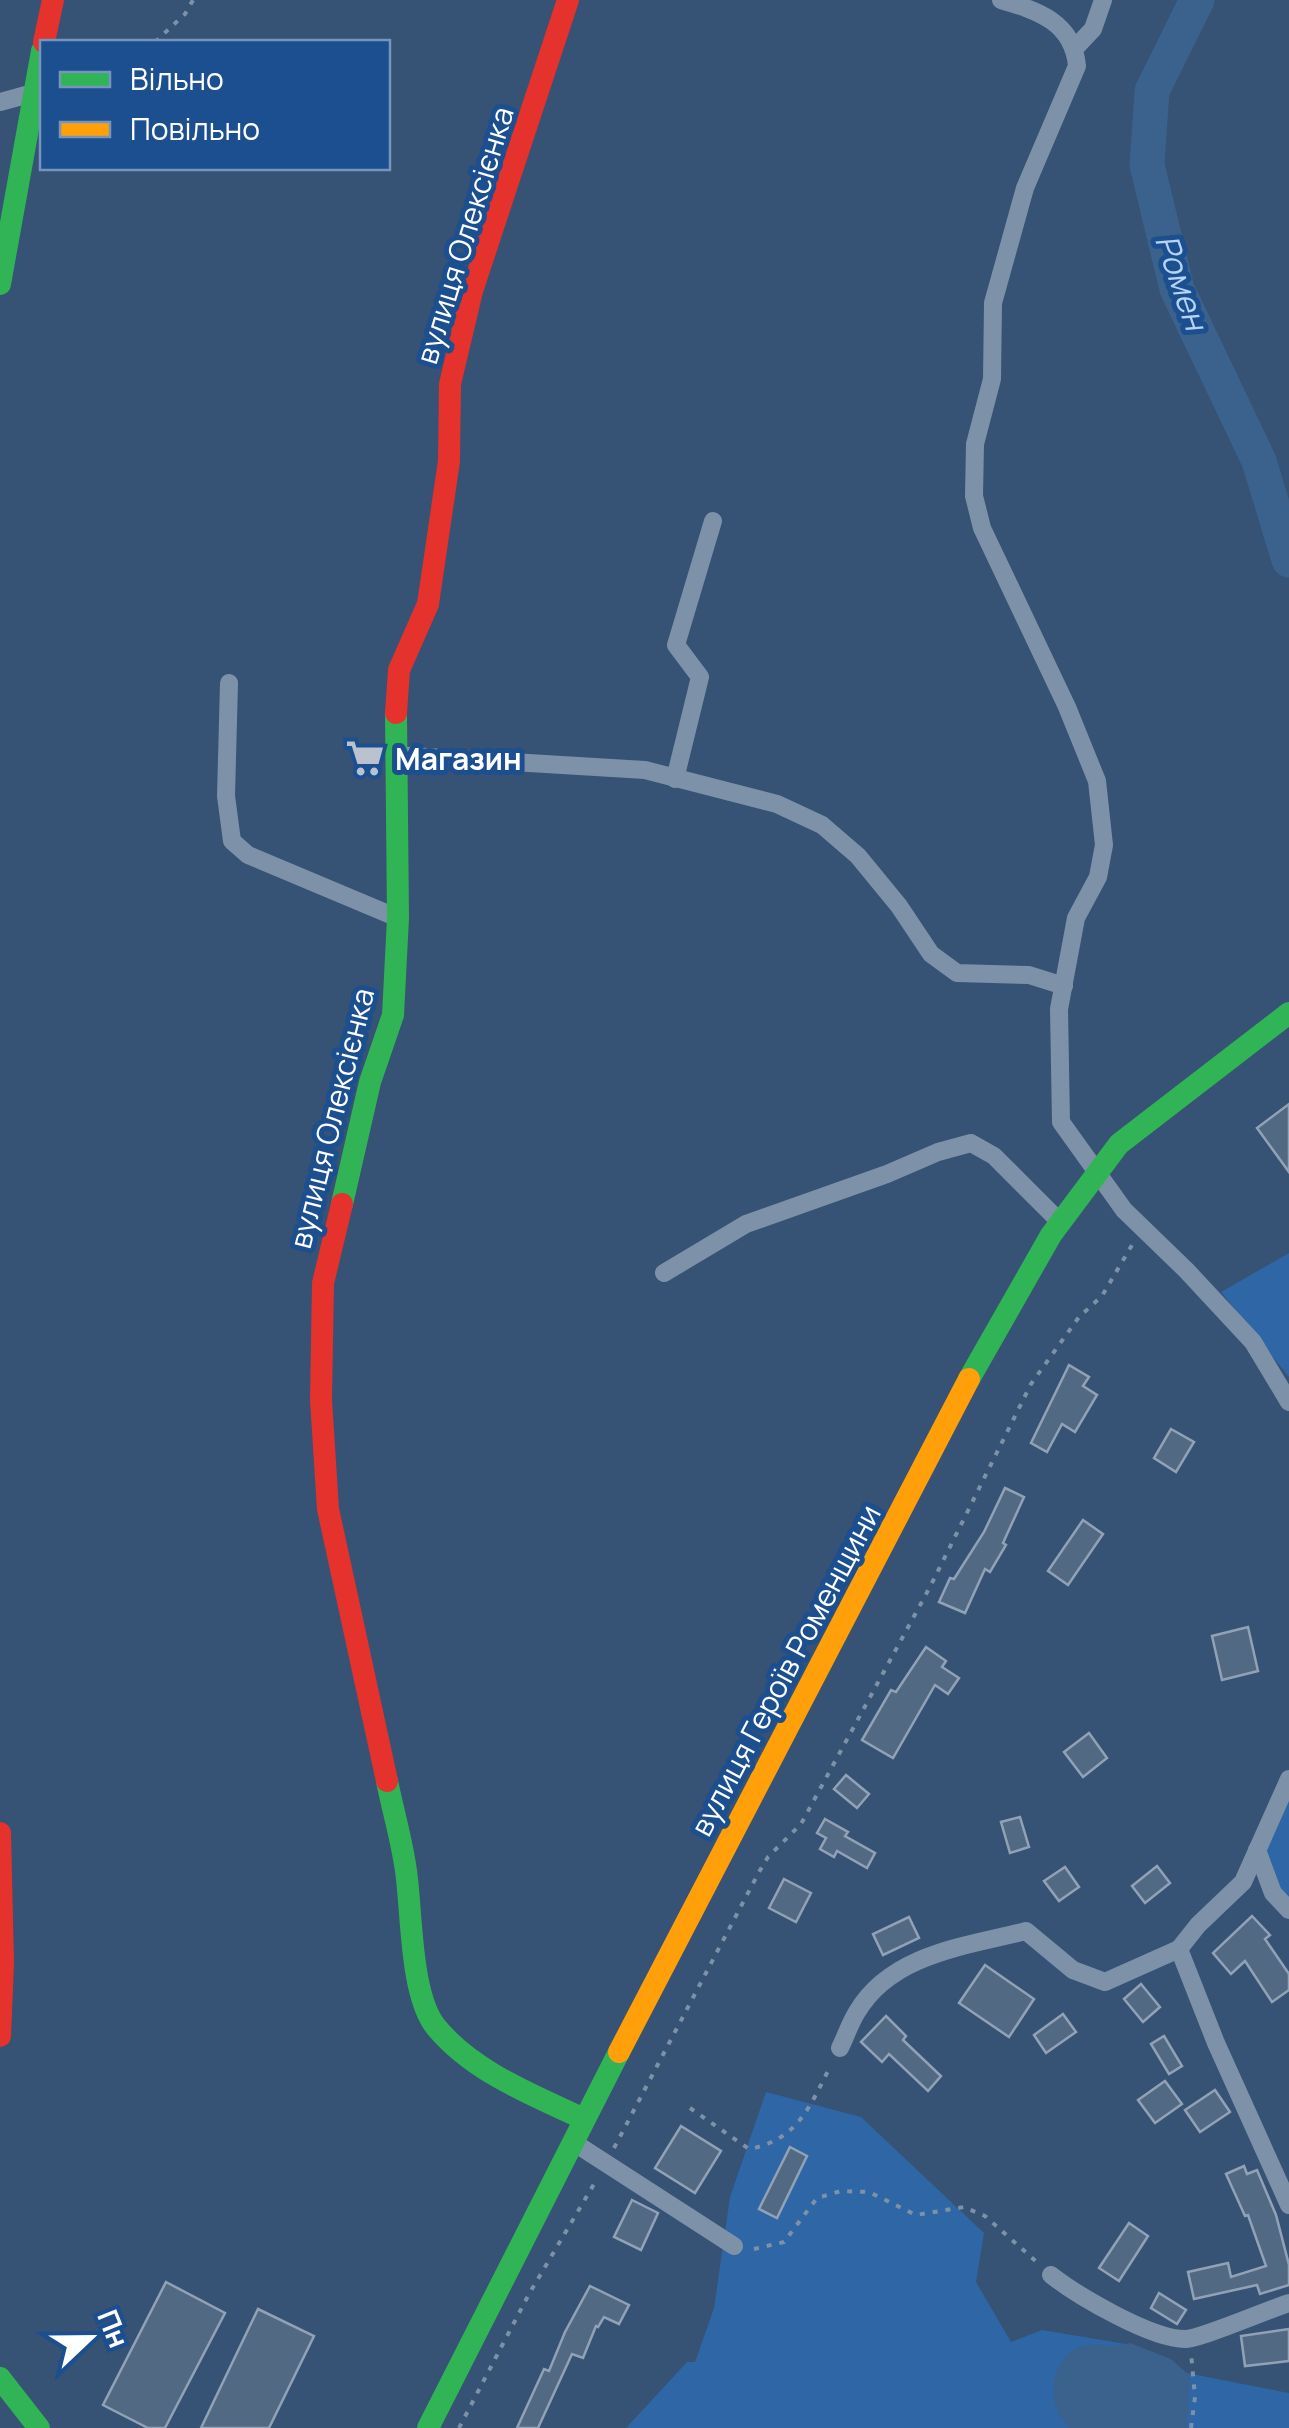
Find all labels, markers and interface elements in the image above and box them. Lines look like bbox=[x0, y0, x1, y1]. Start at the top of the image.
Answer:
legend bbox=[40, 40, 390, 170]
text: Вільно bbox=[130, 58, 224, 99]
street label: вулиця Олексієнка bbox=[405, 101, 523, 369]
text: Повільно bbox=[130, 108, 260, 149]
water label: Ромен bbox=[1145, 228, 1219, 337]
supermarket icon: Магазин bbox=[344, 737, 386, 779]
place label: Магазин bbox=[395, 738, 522, 779]
street label: вулиця Олексієнка bbox=[279, 984, 383, 1252]
street label: вулиця Героїв Роменщини bbox=[680, 1497, 890, 1843]
north arrow bbox=[40, 2288, 140, 2388]
text: Пн bbox=[89, 2304, 139, 2353]

